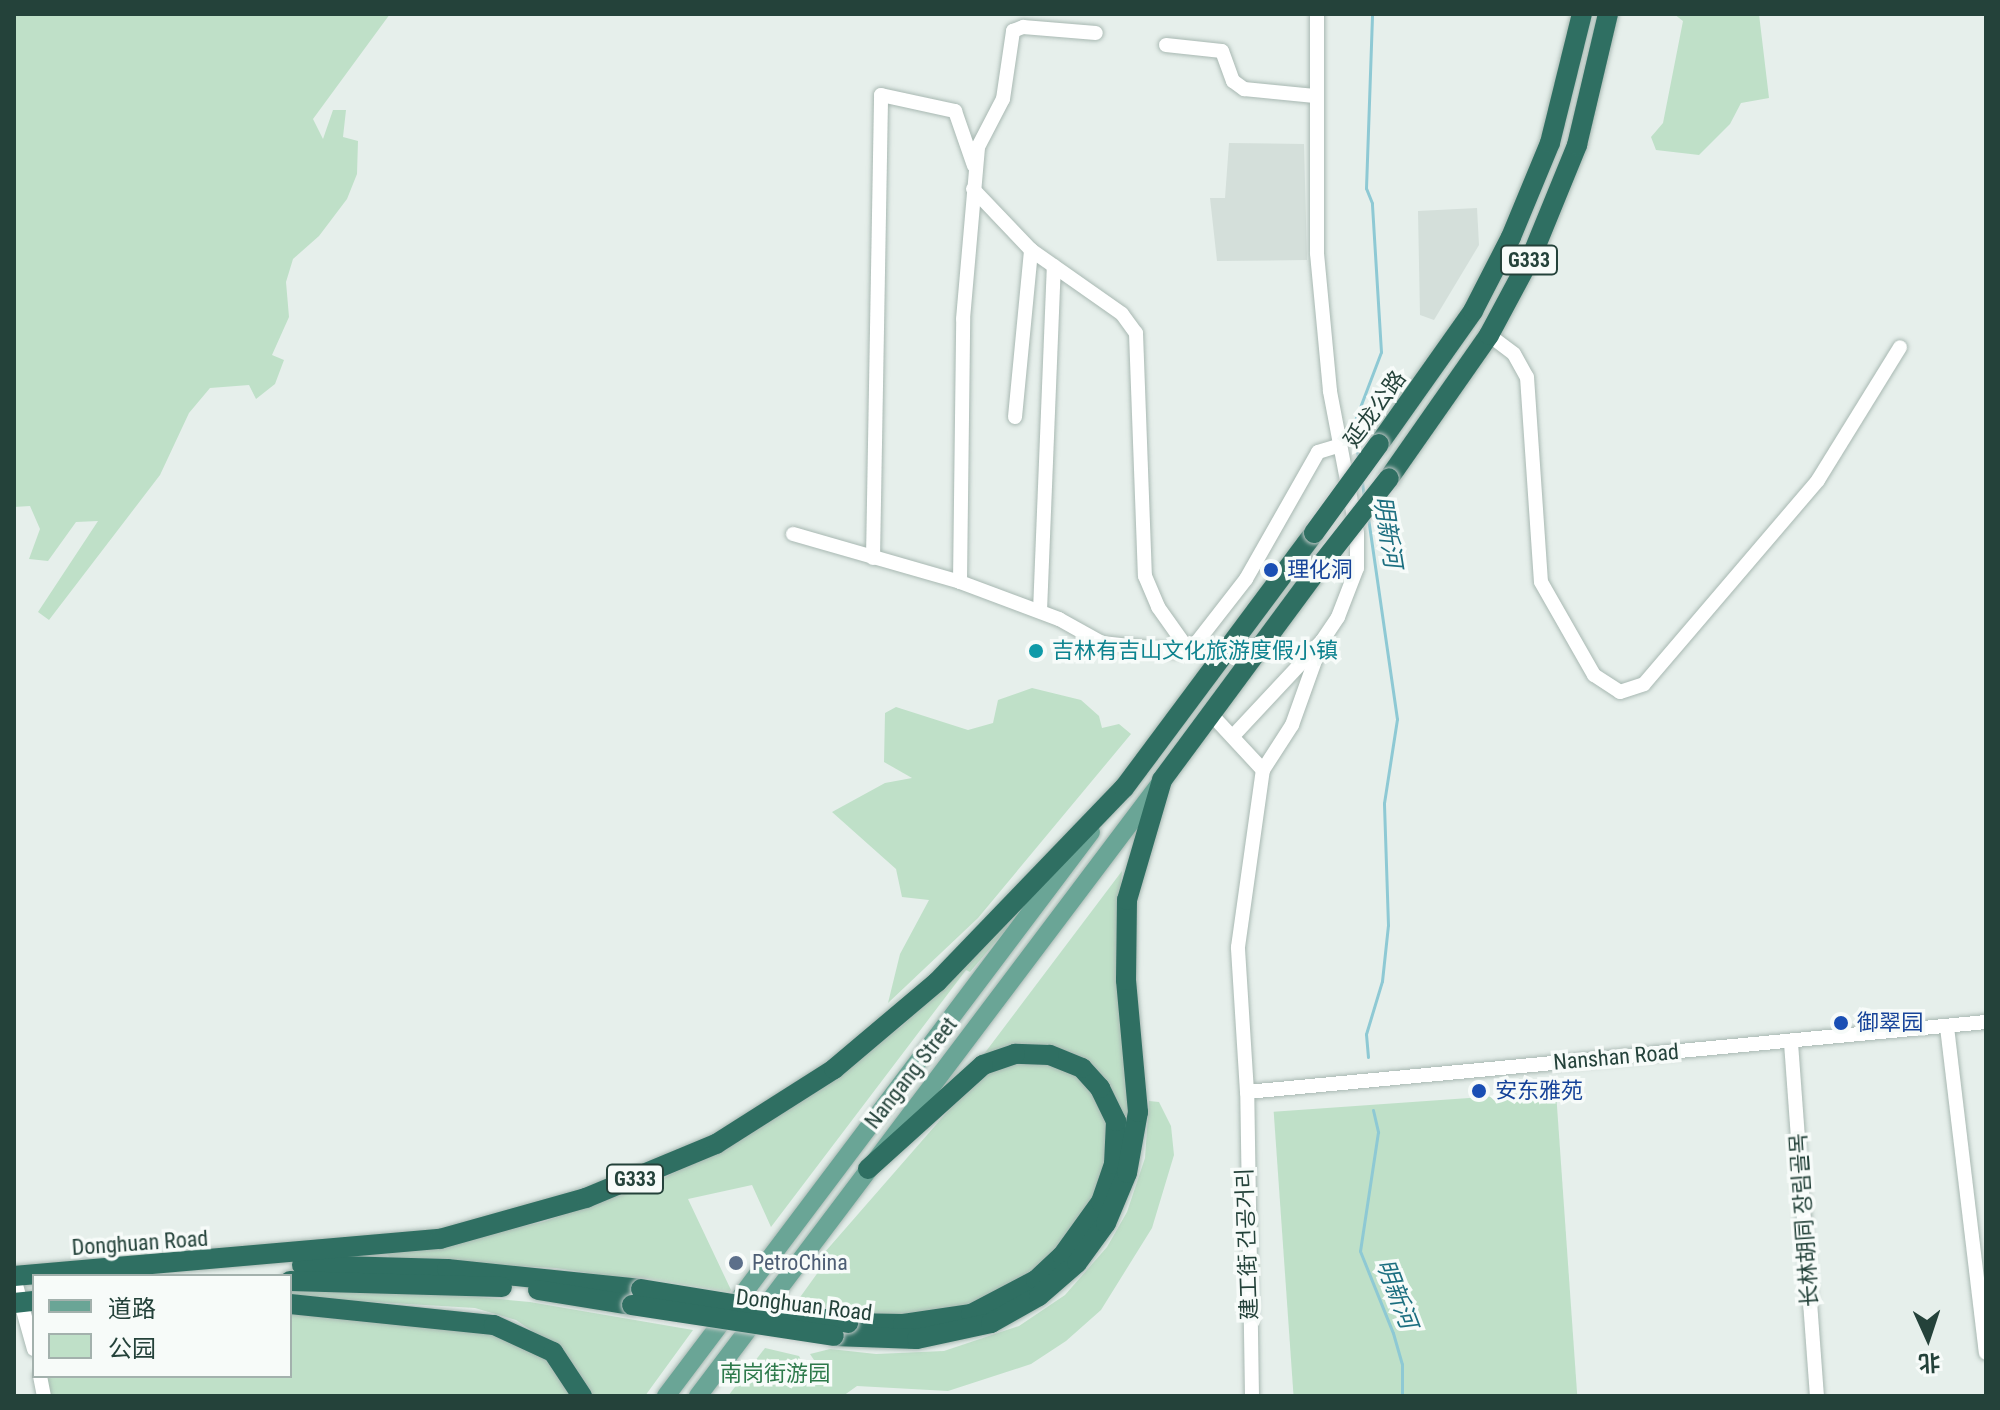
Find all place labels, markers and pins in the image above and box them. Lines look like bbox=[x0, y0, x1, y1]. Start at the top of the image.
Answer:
place label: 理化洞 bbox=[1287, 557, 1353, 583]
marker: 理化洞 bbox=[1262, 561, 1280, 579]
place label: 吉林有吉山文化旅游度假小镇 bbox=[1052, 638, 1338, 664]
marker: 吉林有吉山文化旅游度假小镇 bbox=[1027, 642, 1045, 660]
place label: 御翠园 bbox=[1857, 1010, 1923, 1036]
marker: 御翠园 bbox=[1832, 1014, 1850, 1032]
place label: 安东雅苑 bbox=[1495, 1078, 1583, 1104]
marker: 安东雅苑 bbox=[1470, 1082, 1488, 1100]
place label: PetroChina bbox=[752, 1250, 848, 1276]
marker: PetroChina bbox=[727, 1254, 745, 1272]

